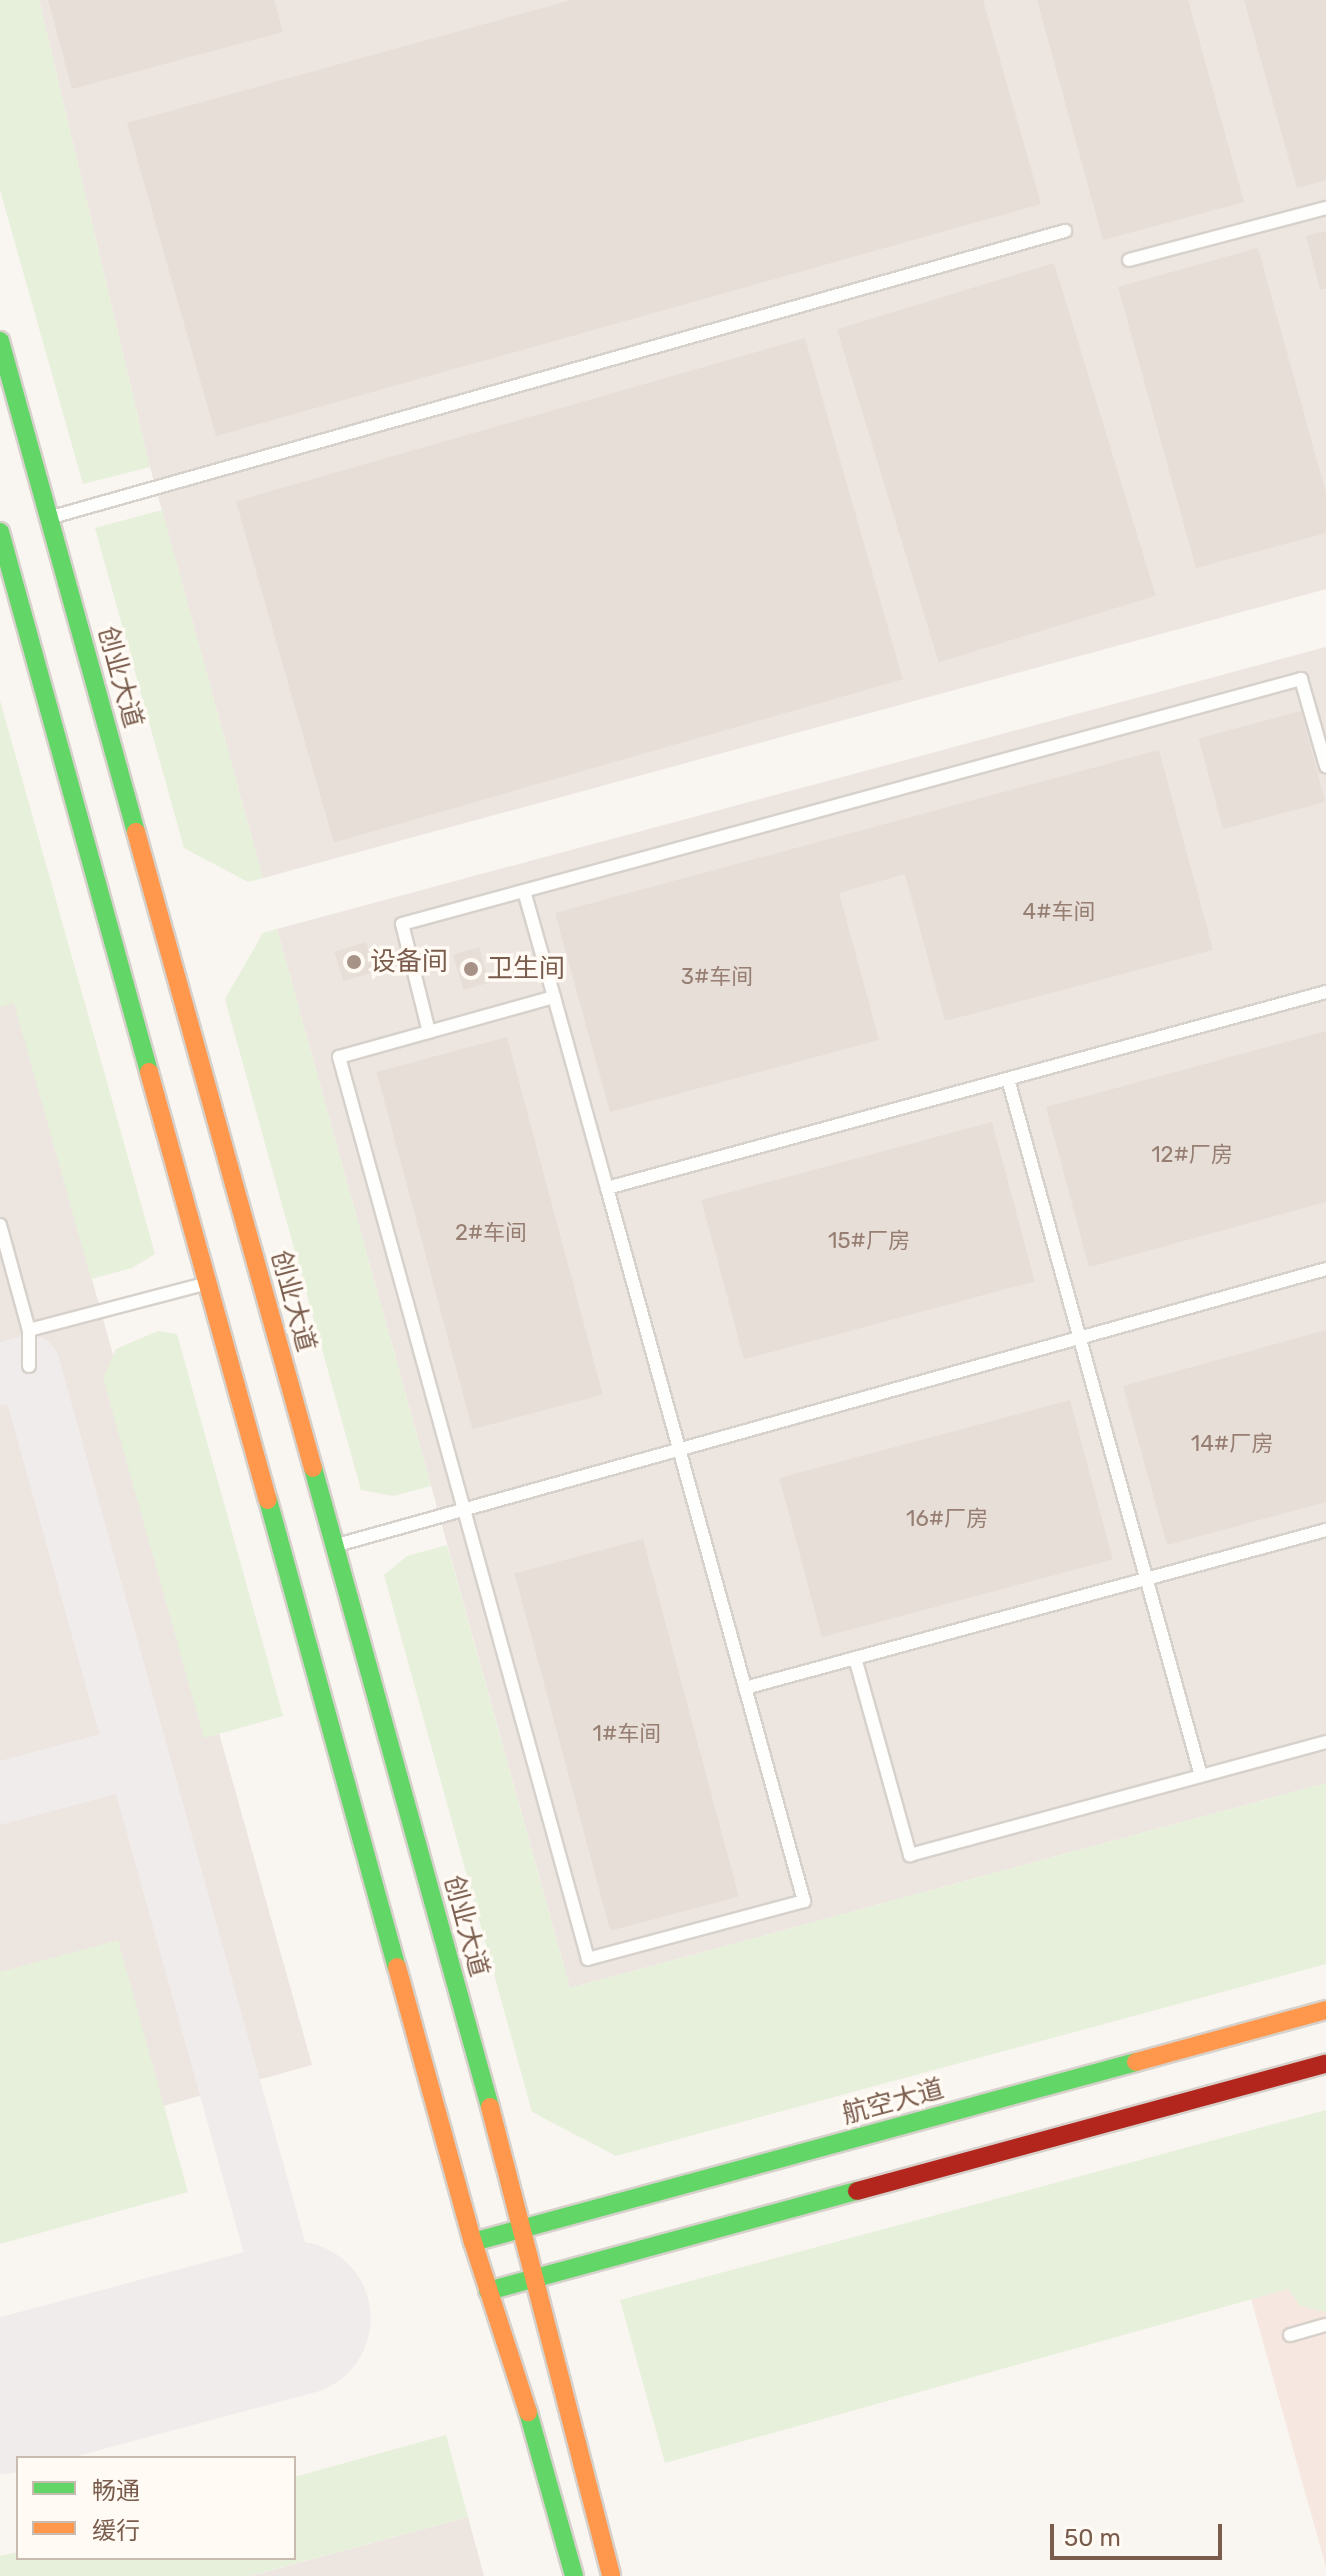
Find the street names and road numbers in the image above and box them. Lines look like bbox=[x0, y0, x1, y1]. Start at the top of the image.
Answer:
street label: 创业大道 bbox=[91, 623, 149, 731]
street label: 创业大道 bbox=[264, 1247, 322, 1355]
street label: 创业大道 bbox=[437, 1872, 495, 1980]
street label: 航空大道 bbox=[839, 2073, 947, 2131]

